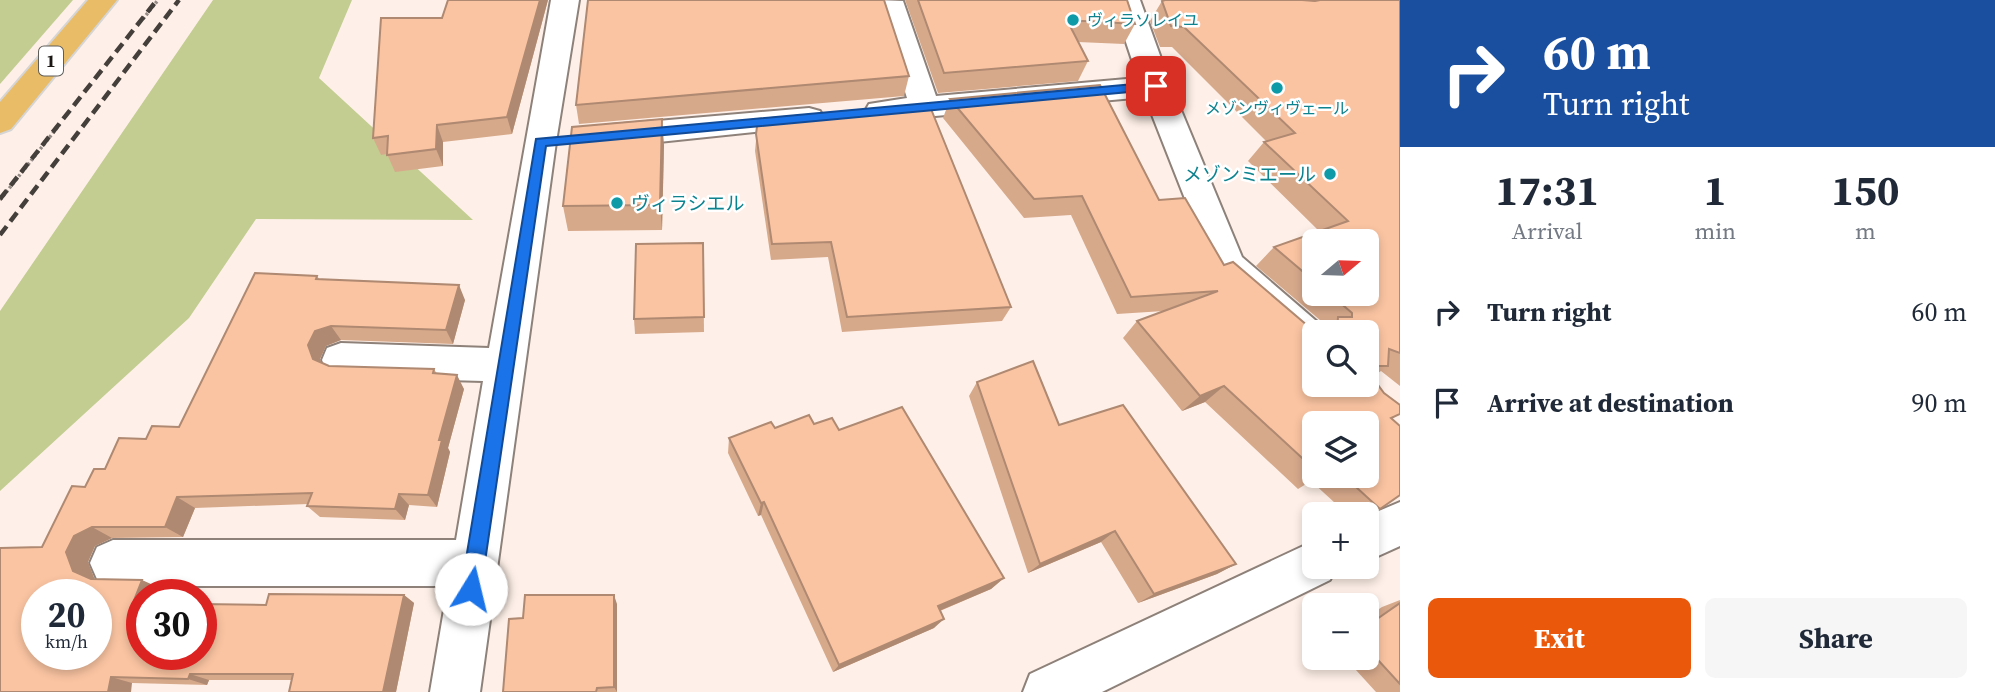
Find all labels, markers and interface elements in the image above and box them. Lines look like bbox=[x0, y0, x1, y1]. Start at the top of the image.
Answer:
place label: ヴィラソレイユ bbox=[1087, 9, 1199, 31]
marker: ヴィラソレイユ bbox=[1065, 12, 1081, 28]
text: 60 m bbox=[1543, 18, 1651, 85]
icon: right bbox=[1428, 28, 1519, 119]
road number: 1 bbox=[39, 46, 63, 76]
pin bbox=[1126, 56, 1186, 116]
icon: arrive bbox=[1137, 67, 1175, 105]
marker: メゾンヴィヴェール bbox=[1269, 80, 1285, 96]
text: Turn right bbox=[1543, 82, 1689, 126]
place label: メゾンヴィヴェール bbox=[1205, 97, 1349, 119]
place label: メゾンミエール bbox=[1183, 161, 1316, 187]
text: 17:31 bbox=[1495, 161, 1599, 219]
text: 1 bbox=[1704, 161, 1727, 219]
text: 150 bbox=[1831, 161, 1900, 219]
marker: メゾンミエール bbox=[1322, 166, 1338, 182]
place label: ヴィラシエル bbox=[631, 190, 745, 216]
marker: ヴィラシエル bbox=[609, 195, 625, 211]
text: Arrival bbox=[1512, 215, 1583, 247]
text: min bbox=[1694, 215, 1736, 247]
text: m bbox=[1855, 215, 1876, 247]
north arrow bbox=[1302, 229, 1379, 306]
map controls bbox=[1302, 229, 1379, 670]
icon: right bbox=[1428, 293, 1466, 331]
text: Turn right bbox=[1487, 294, 1611, 330]
text: 60 m bbox=[1912, 294, 1967, 330]
button: search bbox=[1302, 320, 1379, 397]
icon: arrive bbox=[1428, 384, 1466, 422]
text: Arrive at destination bbox=[1487, 385, 1734, 421]
text: 90 m bbox=[1912, 385, 1967, 421]
button: layers bbox=[1302, 411, 1379, 488]
button: + bbox=[1302, 502, 1379, 579]
position arrow bbox=[434, 552, 508, 626]
speed limit sign: 30 bbox=[126, 579, 217, 670]
text: 20 bbox=[48, 591, 85, 639]
button: − bbox=[1302, 593, 1379, 670]
button: Exit bbox=[1428, 598, 1691, 678]
button: Share bbox=[1705, 598, 1967, 678]
text: km/h bbox=[45, 629, 88, 654]

